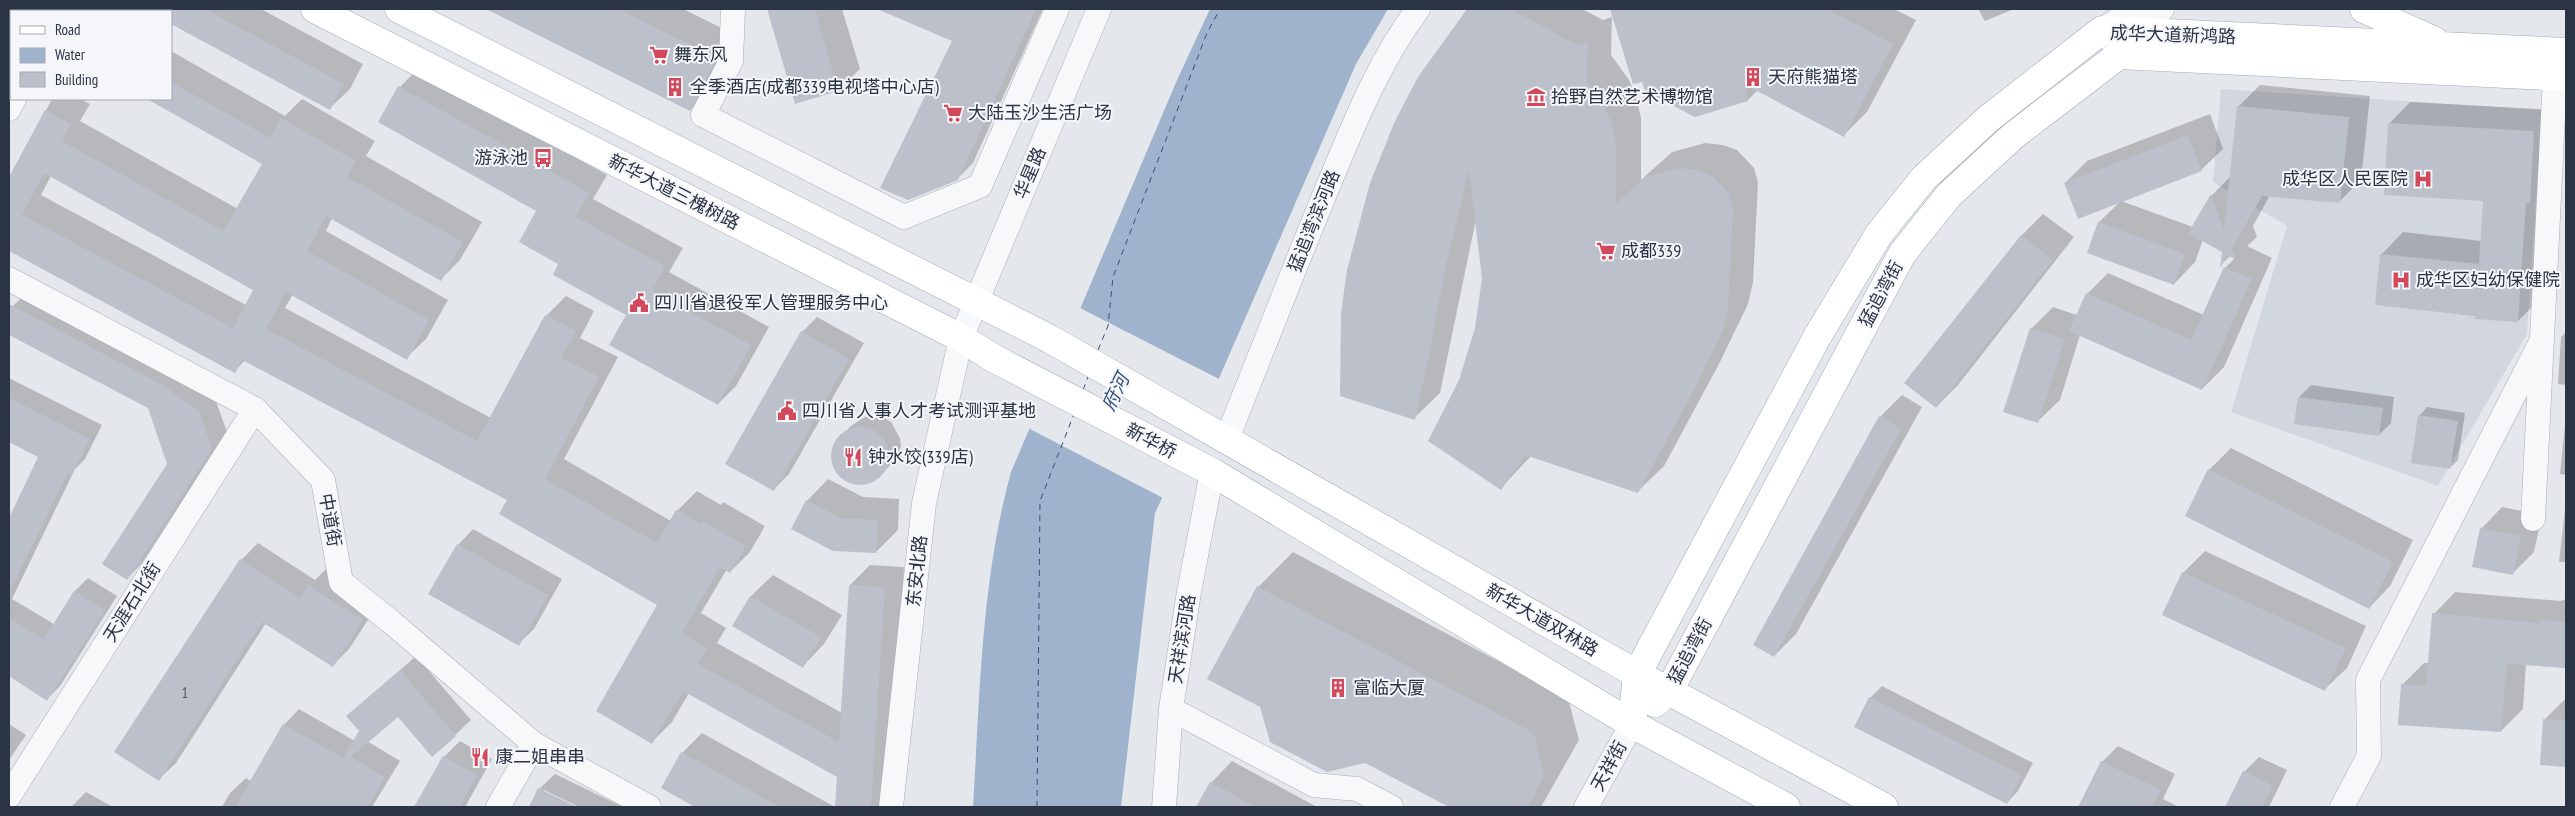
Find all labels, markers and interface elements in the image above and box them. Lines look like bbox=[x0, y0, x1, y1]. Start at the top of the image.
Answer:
legend bbox=[10, 10, 172, 100]
text: Road bbox=[55, 20, 81, 39]
street label: 成华大道新鸿路 bbox=[2110, 21, 2236, 48]
place label: 舞东风 bbox=[674, 43, 728, 66]
supermarket icon: 舞东风 bbox=[648, 44, 670, 66]
text: Water bbox=[55, 45, 86, 64]
place label: 天府熊猫塔 bbox=[1768, 65, 1858, 88]
building icon: 天府熊猫塔 bbox=[1742, 66, 1764, 88]
text: Building bbox=[55, 70, 98, 89]
place label: 全季酒店(成都339电视塔中心店) bbox=[690, 75, 939, 98]
building icon: 全季酒店(成都339电视塔中心店) bbox=[664, 76, 686, 98]
place label: 拾野自然艺术博物馆 bbox=[1551, 85, 1713, 108]
museum icon: 拾野自然艺术博物馆 bbox=[1525, 86, 1547, 108]
place label: 大陆玉沙生活广场 bbox=[968, 101, 1112, 124]
supermarket icon: 大陆玉沙生活广场 bbox=[942, 102, 964, 124]
street label: 华星路 bbox=[1008, 143, 1051, 202]
place label: 游泳池 bbox=[474, 146, 528, 169]
bus stop icon: 游泳池 bbox=[532, 147, 554, 169]
street label: 新华大道三槐树路 bbox=[605, 149, 744, 234]
street label: 猛追湾滨河路 bbox=[1283, 166, 1344, 275]
place label: 成华区人民医院 bbox=[2282, 167, 2408, 190]
hospital icon: 成华区人民医院 bbox=[2412, 168, 2434, 190]
place label: 成都339 bbox=[1621, 239, 1681, 262]
supermarket icon: 成都339 bbox=[1595, 240, 1617, 262]
street label: 猛追湾街 bbox=[1854, 257, 1908, 331]
place label: 成华区妇幼保健院 bbox=[2416, 268, 2560, 291]
hospital icon: 成华区妇幼保健院 bbox=[2390, 269, 2412, 291]
place label: 四川省退役军人管理服务中心 bbox=[654, 291, 888, 314]
public building icon: 四川省退役军人管理服务中心 bbox=[628, 292, 650, 314]
water label: 府河 bbox=[1096, 366, 1136, 414]
place label: 四川省人事人才考试测评基地 bbox=[802, 399, 1036, 422]
public building icon: 四川省人事人才考试测评基地 bbox=[776, 400, 798, 422]
street label: 新华桥 bbox=[1122, 418, 1180, 463]
place label: 钟水饺(339店) bbox=[868, 445, 973, 468]
restaurant icon: 钟水饺(339店) bbox=[842, 446, 864, 468]
street label: 中道街 bbox=[314, 491, 347, 548]
street label: 东安北路 bbox=[901, 534, 932, 608]
street label: 天涯石北街 bbox=[98, 557, 165, 646]
street label: 新华大道双林路 bbox=[1482, 578, 1603, 661]
street label: 天祥滨河路 bbox=[1163, 593, 1200, 685]
street label: 猛追湾街 bbox=[1663, 614, 1717, 688]
place label: 富临大厦 bbox=[1353, 676, 1425, 699]
building icon: 富临大厦 bbox=[1327, 677, 1349, 699]
house number: 1 bbox=[182, 683, 188, 702]
street label: 天祥街 bbox=[1585, 737, 1632, 795]
place label: 康二姐串串 bbox=[495, 745, 585, 768]
restaurant icon: 康二姐串串 bbox=[469, 746, 491, 768]

